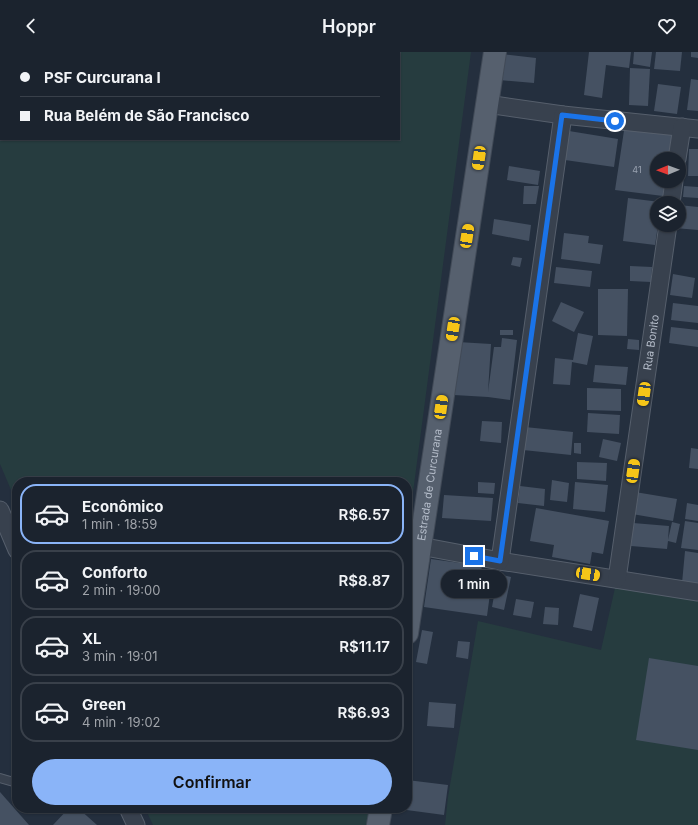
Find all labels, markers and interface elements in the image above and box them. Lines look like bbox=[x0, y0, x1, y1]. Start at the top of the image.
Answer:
icon: back bbox=[20, 15, 42, 37]
icon: heart bbox=[656, 15, 678, 37]
text: Hoppr bbox=[322, 16, 376, 37]
text: PSF Curcurana I bbox=[44, 68, 161, 87]
text: Rua Belém de São Francisco bbox=[44, 106, 250, 125]
route start bbox=[606, 112, 624, 130]
car bbox=[471, 145, 487, 171]
north arrow bbox=[650, 152, 686, 188]
map controls bbox=[650, 152, 686, 232]
house number: 41 bbox=[632, 164, 642, 175]
button: layers bbox=[650, 196, 686, 232]
car bbox=[459, 223, 475, 249]
street label: Rua Bonito bbox=[640, 313, 662, 371]
car bbox=[445, 316, 461, 342]
car bbox=[636, 381, 652, 407]
car bbox=[433, 394, 449, 420]
street label: Estrada de Curcurana bbox=[414, 428, 445, 542]
car bbox=[625, 458, 641, 484]
icon: car bbox=[34, 496, 70, 532]
text: Econômico bbox=[82, 497, 163, 516]
text: R$6.57 bbox=[339, 505, 390, 524]
text: 1 min · 18:59 bbox=[82, 516, 157, 532]
route end bbox=[465, 547, 483, 565]
icon: car bbox=[34, 562, 70, 598]
text: Conforto bbox=[82, 563, 147, 582]
car bbox=[575, 566, 601, 582]
callout: 1 min bbox=[441, 570, 507, 598]
text: R$8.87 bbox=[339, 571, 390, 590]
text: 1 min bbox=[458, 576, 490, 592]
text: 2 min · 19:00 bbox=[82, 582, 160, 598]
icon: car bbox=[34, 628, 70, 664]
text: XL bbox=[82, 629, 102, 648]
text: R$11.17 bbox=[339, 637, 390, 656]
text: 3 min · 19:01 bbox=[82, 648, 158, 664]
icon: car bbox=[34, 694, 70, 730]
text: Green bbox=[82, 695, 126, 714]
text: R$6.93 bbox=[338, 703, 390, 722]
text: 4 min · 19:02 bbox=[82, 714, 161, 730]
button: Confirmar bbox=[32, 759, 392, 805]

